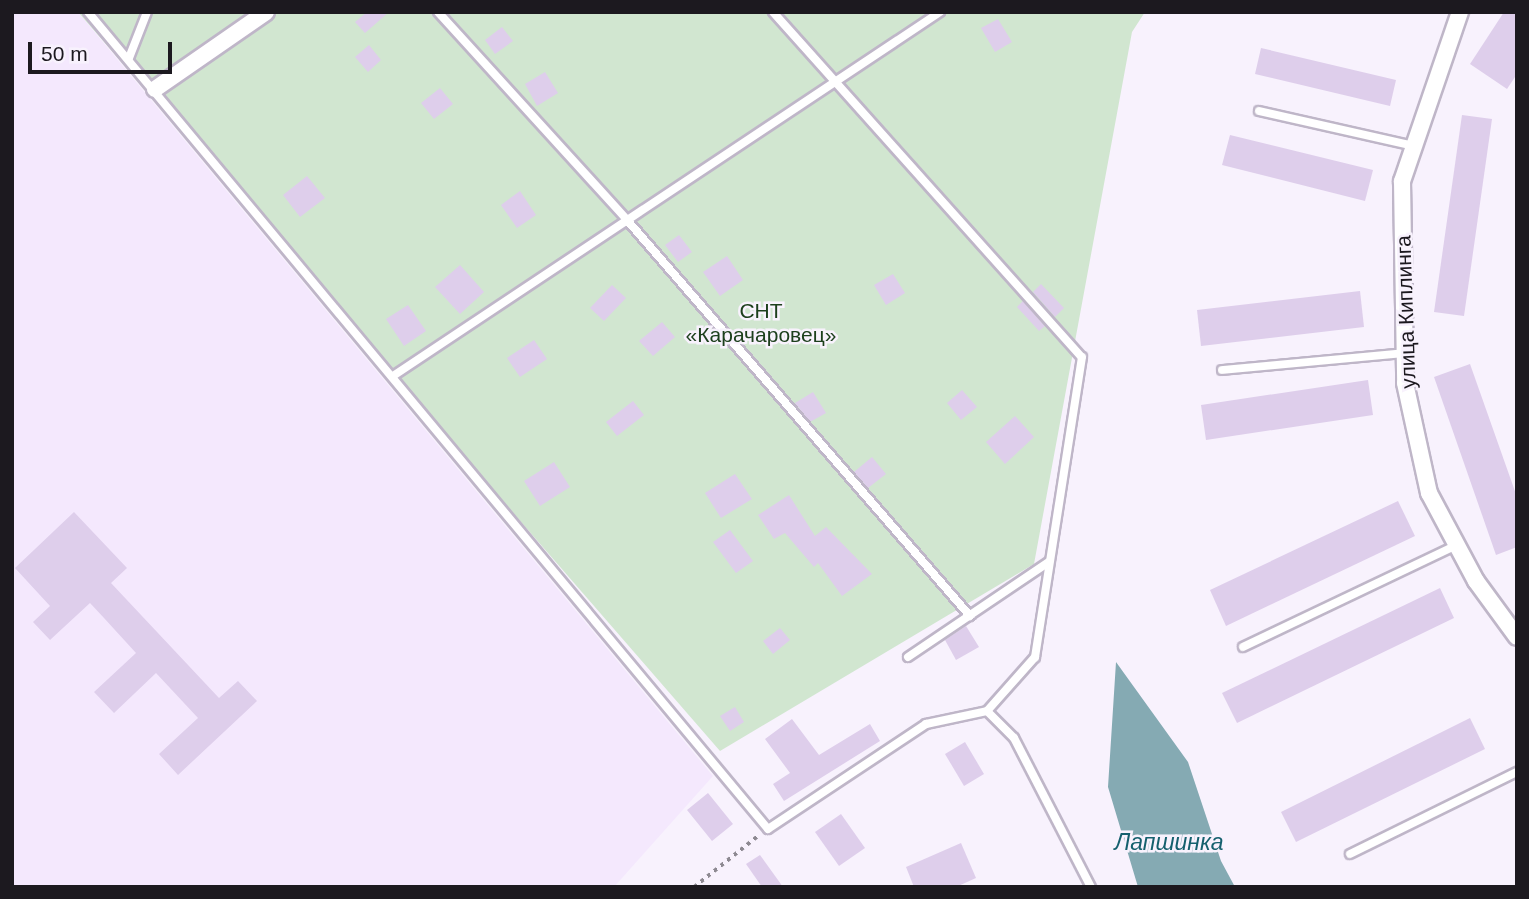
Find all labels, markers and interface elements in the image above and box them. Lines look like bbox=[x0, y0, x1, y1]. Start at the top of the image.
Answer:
scale bar bbox=[32, 28, 175, 72]
text: 50 m bbox=[41, 42, 88, 65]
street label: улица Киплинга bbox=[1391, 235, 1421, 389]
park label: СНТ «Карачаровец» bbox=[686, 298, 836, 348]
water label: Лапшинка bbox=[1114, 828, 1224, 856]

